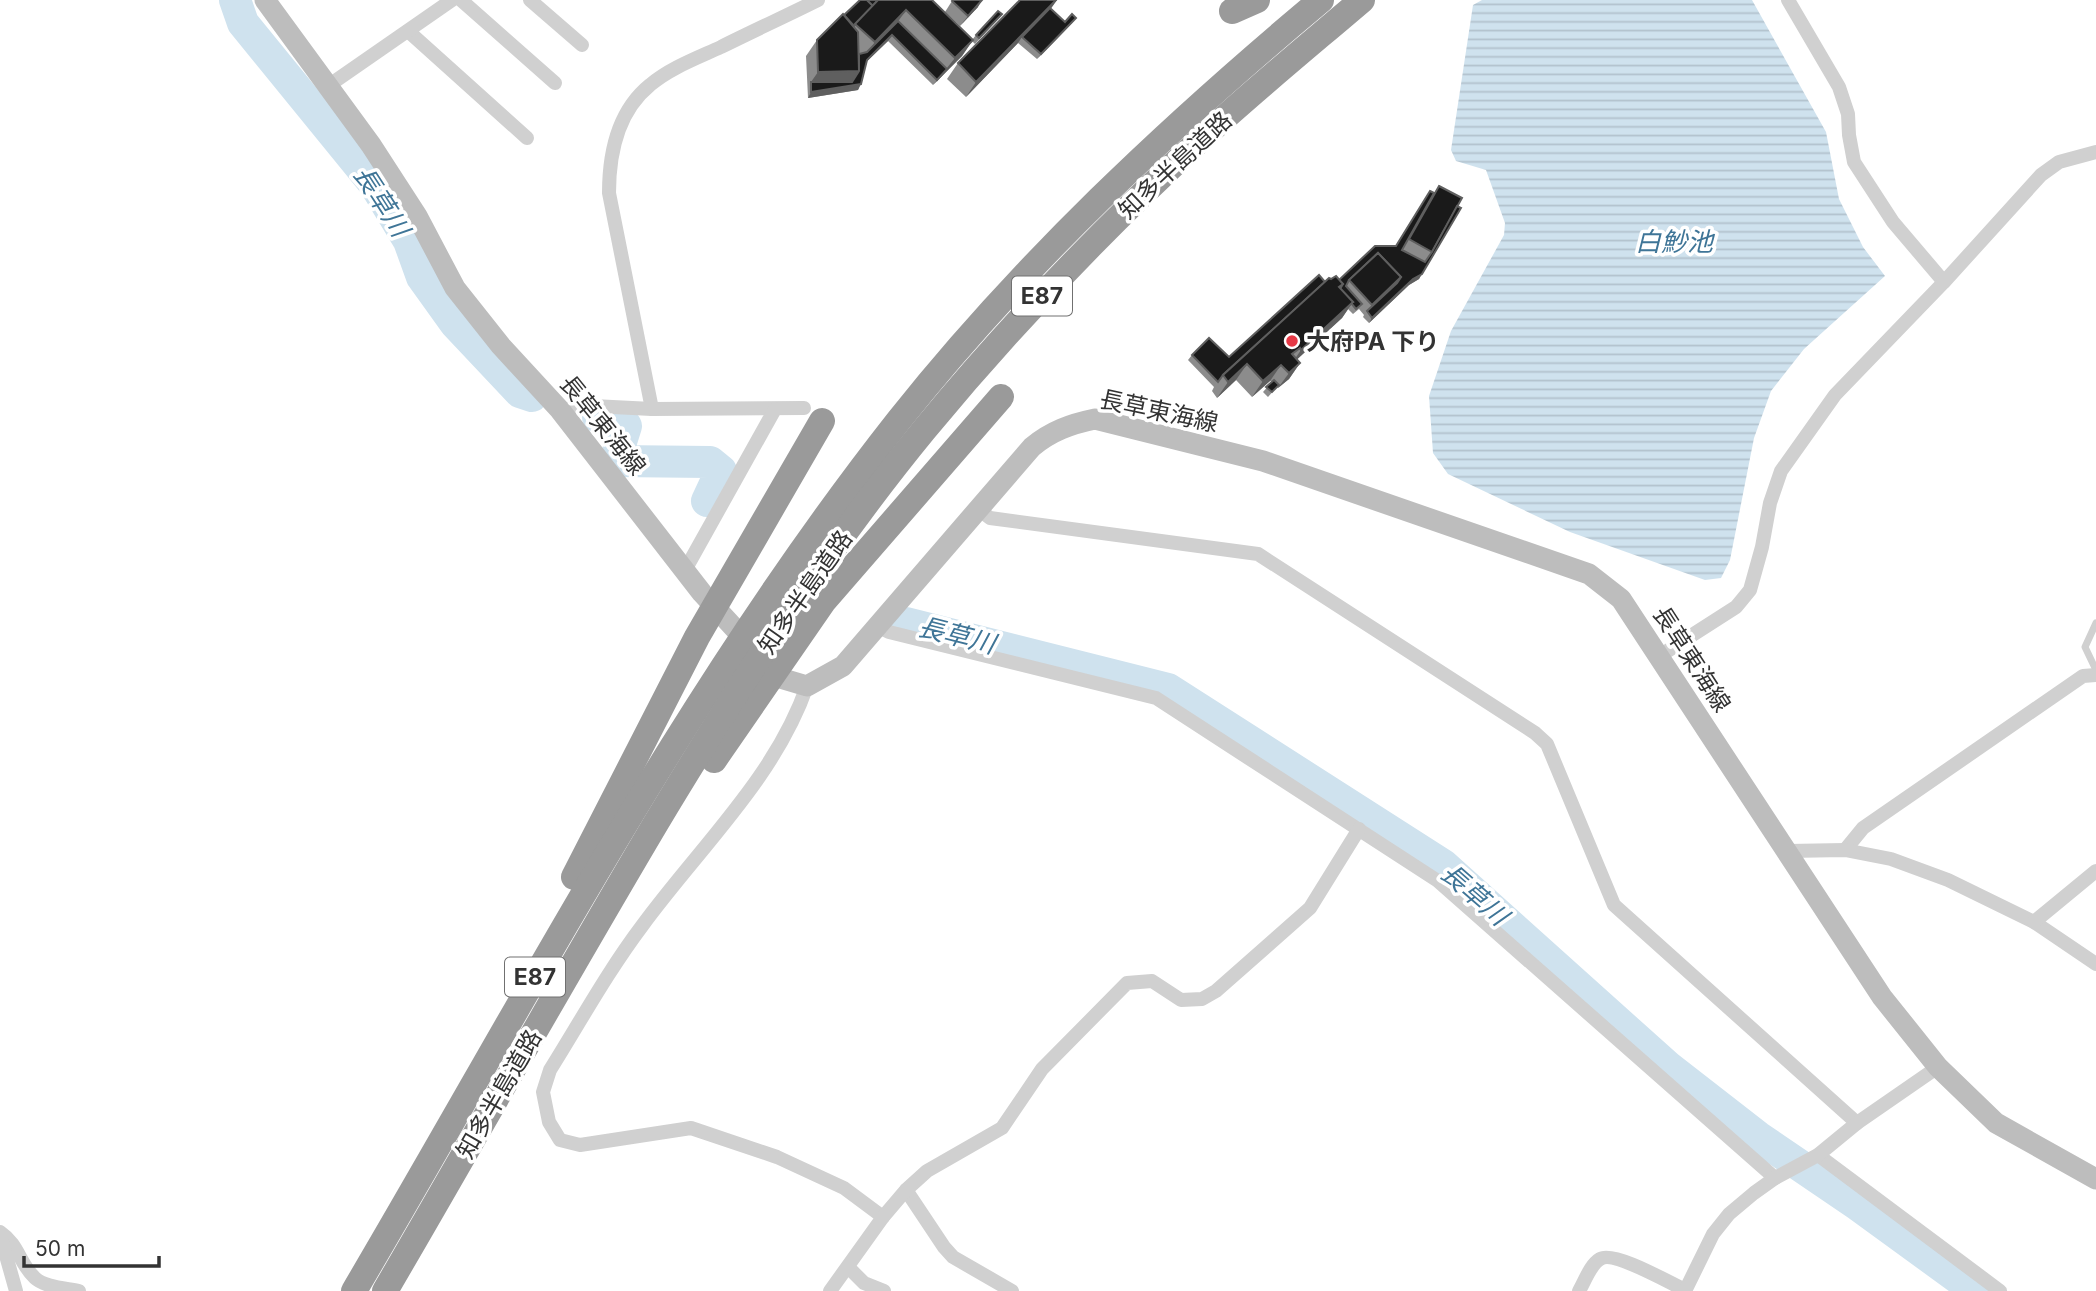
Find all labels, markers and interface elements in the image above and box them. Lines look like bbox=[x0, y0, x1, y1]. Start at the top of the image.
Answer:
street label: 知多半島道路 bbox=[1112, 105, 1238, 225]
water label: 長草川 bbox=[348, 160, 418, 245]
water label: 白魦池 bbox=[1635, 226, 1716, 257]
road number: E87 bbox=[1012, 276, 1072, 316]
place label: 大府PA 下り bbox=[1306, 327, 1439, 356]
marker: 大府PA 下り bbox=[1284, 333, 1300, 349]
street label: 長草東海線 bbox=[554, 369, 652, 481]
street label: 長草東海線 bbox=[1097, 384, 1221, 438]
street label: 知多半島道路 bbox=[752, 525, 858, 659]
street label: 長草東海線 bbox=[1647, 601, 1737, 717]
water label: 長草川 bbox=[915, 611, 1001, 660]
water label: 長草川 bbox=[1435, 857, 1517, 933]
road number: E87 bbox=[505, 958, 565, 996]
street label: 知多半島道路 bbox=[450, 1024, 548, 1164]
scale bar bbox=[24, 1224, 159, 1268]
text: 50 m bbox=[35, 1236, 85, 1261]

